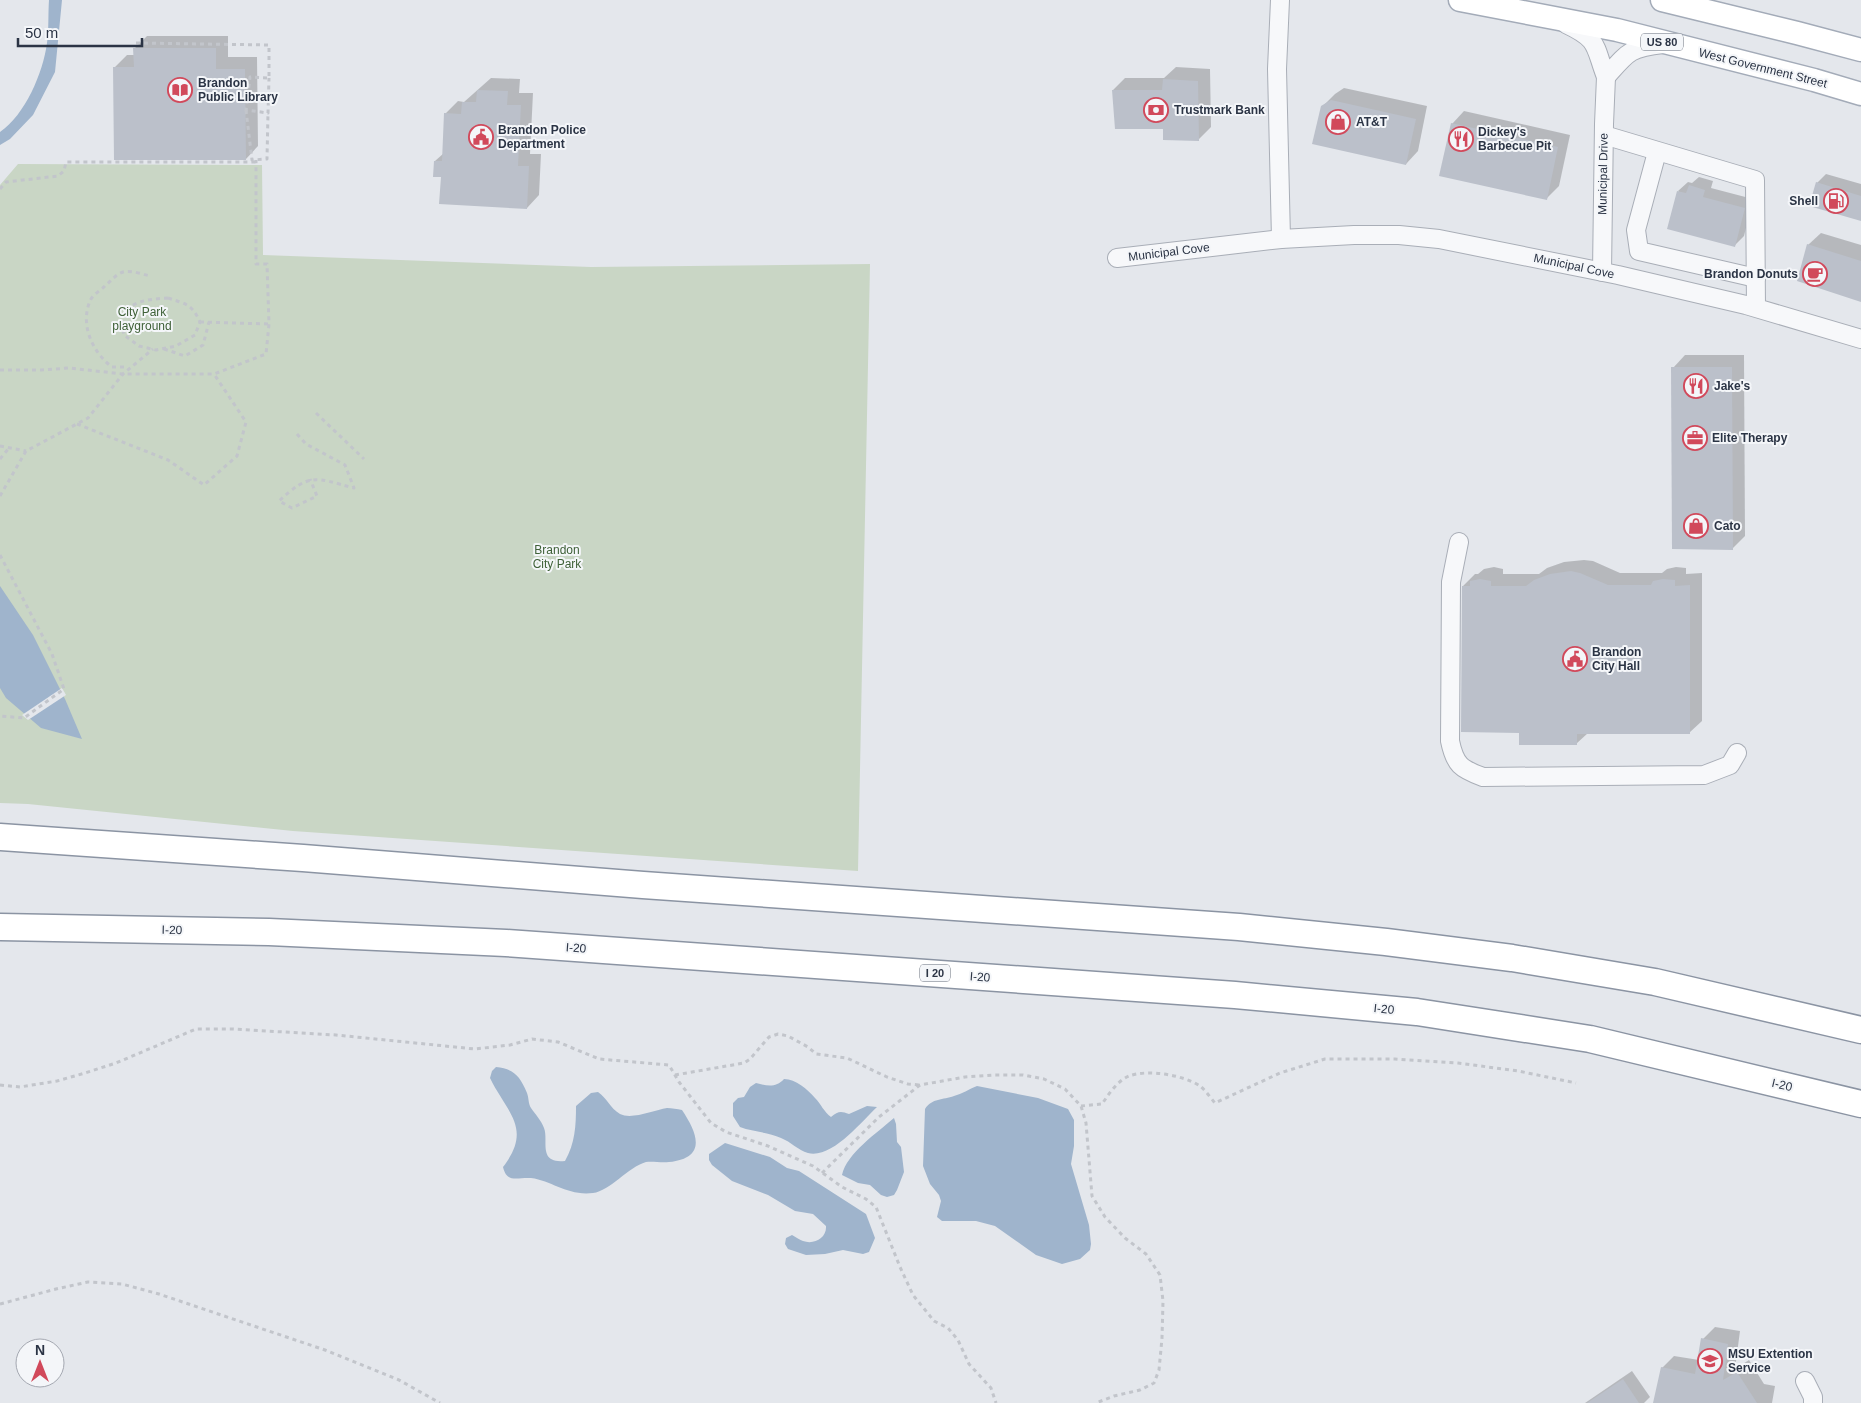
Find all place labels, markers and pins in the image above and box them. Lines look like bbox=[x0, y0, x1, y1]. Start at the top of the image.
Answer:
place label: Brandon Public Library bbox=[198, 76, 278, 104]
library icon: Brandon Public Library bbox=[167, 77, 193, 103]
bank icon: Trustmark Bank bbox=[1143, 97, 1169, 123]
place label: Trustmark Bank bbox=[1174, 103, 1265, 117]
shop icon: AT&T bbox=[1325, 109, 1351, 135]
place label: AT&T bbox=[1356, 115, 1388, 129]
place label: Brandon Police Department bbox=[498, 123, 586, 151]
public building icon: Brandon Police Department bbox=[468, 124, 494, 150]
place label: Dickey's Barbecue Pit bbox=[1478, 125, 1551, 153]
restaurant icon: Dickey's Barbecue Pit bbox=[1448, 126, 1474, 152]
fuel station icon: Shell bbox=[1823, 188, 1849, 214]
place label: Shell bbox=[1789, 194, 1818, 208]
cafe icon: Brandon Donuts bbox=[1802, 261, 1828, 287]
place label: Brandon Donuts bbox=[1704, 267, 1798, 281]
restaurant icon: Jake's bbox=[1683, 373, 1709, 399]
place label: Jake's bbox=[1714, 379, 1751, 393]
office icon: Elite Therapy bbox=[1682, 425, 1708, 451]
place label: Elite Therapy bbox=[1712, 431, 1788, 445]
shop icon: Cato bbox=[1683, 513, 1709, 539]
place label: Cato bbox=[1714, 519, 1741, 533]
place label: Brandon City Hall bbox=[1592, 645, 1641, 673]
public building icon: Brandon City Hall bbox=[1562, 646, 1588, 672]
place label: MSU Extention Service bbox=[1728, 1347, 1813, 1375]
school or university icon: MSU Extention Service bbox=[1697, 1348, 1723, 1374]

